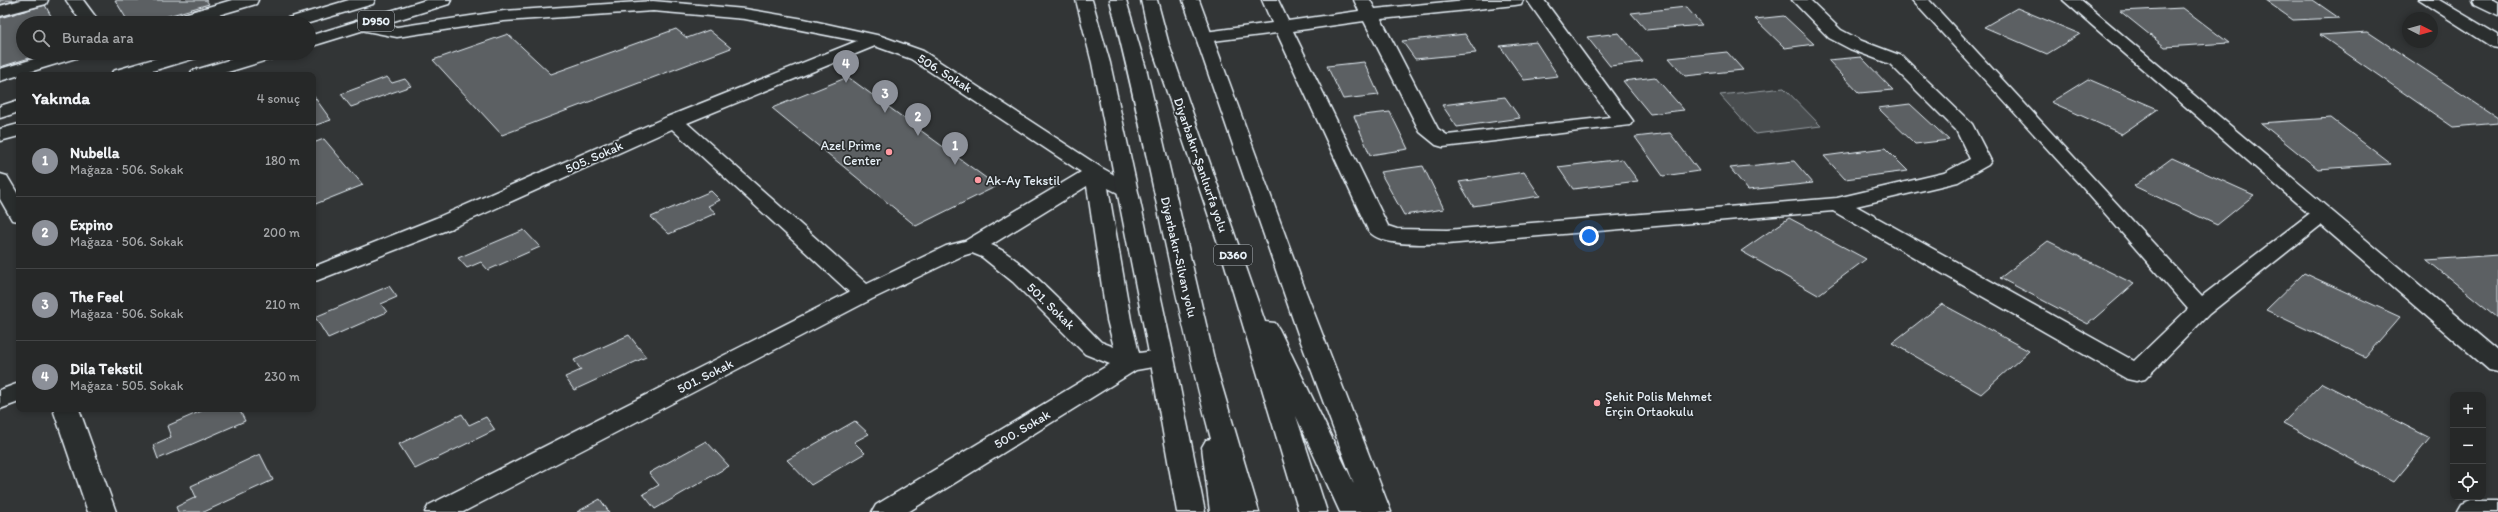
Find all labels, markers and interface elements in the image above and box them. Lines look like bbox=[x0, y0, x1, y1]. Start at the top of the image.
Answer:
road number: D950 bbox=[358, 11, 394, 31]
north arrow bbox=[2402, 12, 2438, 48]
search box bbox=[16, 16, 316, 60]
icon: search bbox=[30, 27, 52, 49]
text: Burada ara bbox=[62, 29, 134, 47]
pin: 4 bbox=[833, 50, 859, 83]
street label: 506. Sokak bbox=[915, 50, 975, 96]
pin: 3 bbox=[872, 80, 898, 113]
text: Yakında bbox=[32, 88, 90, 108]
text: 4 sonuç bbox=[257, 91, 300, 106]
street label: Diyarbakır-Şanlıurfa yolu bbox=[1171, 96, 1231, 234]
pin: 2 bbox=[905, 103, 931, 136]
pin: 1 bbox=[942, 132, 968, 165]
street label: 505. Sokak bbox=[563, 137, 625, 176]
place label: Azel Prime Center bbox=[821, 138, 882, 168]
text: Nubella bbox=[70, 144, 120, 162]
marker: Azel Prime Center bbox=[884, 147, 894, 157]
text: 1 bbox=[42, 153, 48, 168]
text: 180 m bbox=[265, 153, 300, 168]
text: Mağaza · 506. Sokak bbox=[70, 162, 183, 177]
place label: Ak-Ay Tekstil bbox=[986, 173, 1060, 188]
marker: Ak-Ay Tekstil bbox=[973, 175, 983, 185]
street label: Diyarbakır-Silvan yolu bbox=[1158, 195, 1200, 319]
text: Expino bbox=[70, 216, 113, 234]
text: 2 bbox=[42, 225, 48, 240]
text: 200 m bbox=[263, 225, 300, 240]
your location bbox=[1579, 226, 1599, 246]
text: Mağaza · 506. Sokak bbox=[70, 234, 183, 249]
road number: D360 bbox=[1214, 245, 1252, 265]
street label: 501. Sokak bbox=[1024, 280, 1078, 333]
text: The Feel bbox=[70, 288, 123, 306]
text: 3 bbox=[41, 297, 49, 312]
text: 210 m bbox=[265, 297, 300, 312]
text: Mağaza · 506. Sokak bbox=[70, 306, 183, 321]
street label: 501. Sokak bbox=[675, 355, 736, 396]
text: Dila Tekstil bbox=[70, 360, 143, 378]
text: 4 bbox=[41, 369, 49, 384]
text: 230 m bbox=[264, 369, 300, 384]
text: Mağaza · 505. Sokak bbox=[70, 378, 183, 393]
place label: Şehit Polis Mehmet Erçin Ortaokulu bbox=[1605, 389, 1712, 419]
map controls bbox=[2450, 392, 2486, 500]
button: + bbox=[2450, 392, 2486, 428]
marker: Şehit Polis Mehmet Erçin Ortaokulu bbox=[1592, 398, 1602, 408]
street label: 500. Sokak bbox=[991, 406, 1053, 452]
button: − bbox=[2450, 428, 2486, 464]
button: locate bbox=[2450, 464, 2486, 500]

